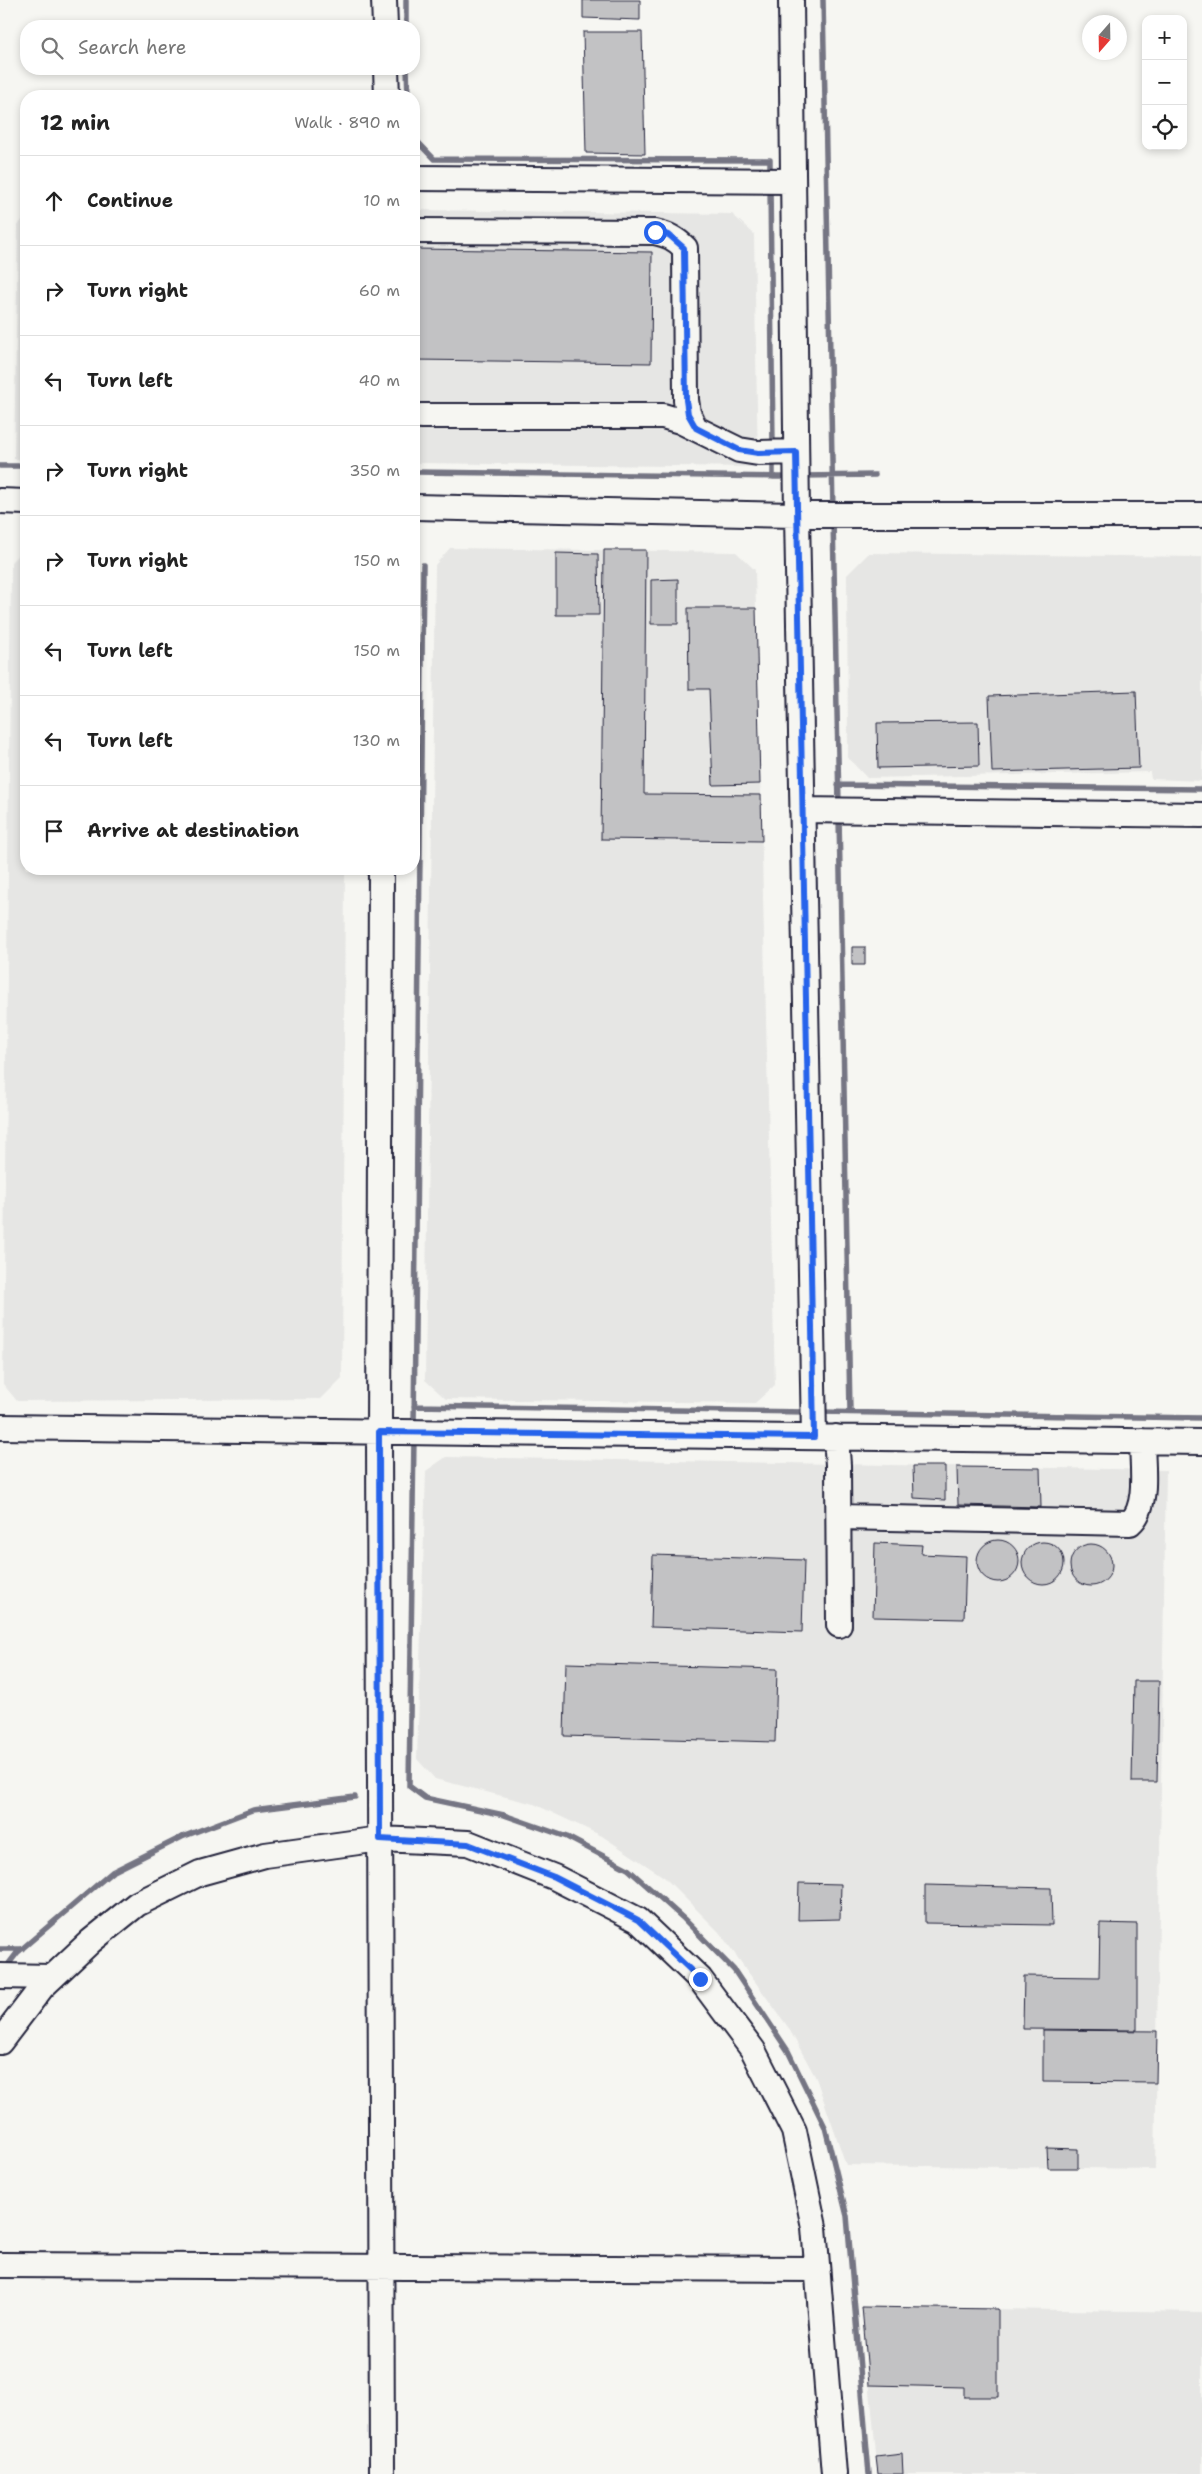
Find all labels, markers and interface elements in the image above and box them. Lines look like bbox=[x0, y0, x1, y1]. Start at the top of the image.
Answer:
north arrow bbox=[1082, 15, 1127, 60]
map controls bbox=[1142, 15, 1187, 150]
button: + bbox=[1142, 15, 1187, 60]
search box bbox=[20, 20, 420, 75]
icon: search bbox=[38, 34, 66, 62]
text: Search here bbox=[78, 35, 187, 60]
button: − bbox=[1142, 60, 1187, 105]
button: locate bbox=[1142, 105, 1187, 150]
text: 12 min bbox=[40, 109, 110, 137]
text: Walk · 890 m bbox=[294, 112, 400, 133]
icon: ahead bbox=[40, 187, 68, 215]
text: Continue bbox=[87, 188, 173, 213]
text: 10 m bbox=[363, 190, 400, 211]
route start bbox=[644, 221, 667, 244]
icon: right bbox=[40, 277, 68, 305]
text: Turn right bbox=[87, 278, 188, 303]
text: 60 m bbox=[359, 280, 400, 301]
icon: left bbox=[40, 367, 68, 395]
text: Turn left bbox=[87, 368, 173, 393]
text: 40 m bbox=[358, 370, 400, 391]
icon: right bbox=[40, 457, 68, 485]
text: Turn right bbox=[87, 458, 188, 483]
text: 350 m bbox=[349, 460, 400, 481]
icon: right bbox=[40, 547, 68, 575]
text: Turn right bbox=[87, 548, 188, 573]
text: 150 m bbox=[353, 550, 400, 571]
icon: left bbox=[40, 637, 68, 665]
text: Turn left bbox=[87, 638, 173, 663]
text: 150 m bbox=[353, 640, 400, 661]
icon: left bbox=[40, 727, 68, 755]
text: Turn left bbox=[87, 728, 173, 753]
text: 130 m bbox=[353, 730, 400, 751]
icon: arrive bbox=[40, 817, 68, 845]
text: Arrive at destination bbox=[87, 818, 299, 843]
route end bbox=[689, 1968, 712, 1991]

